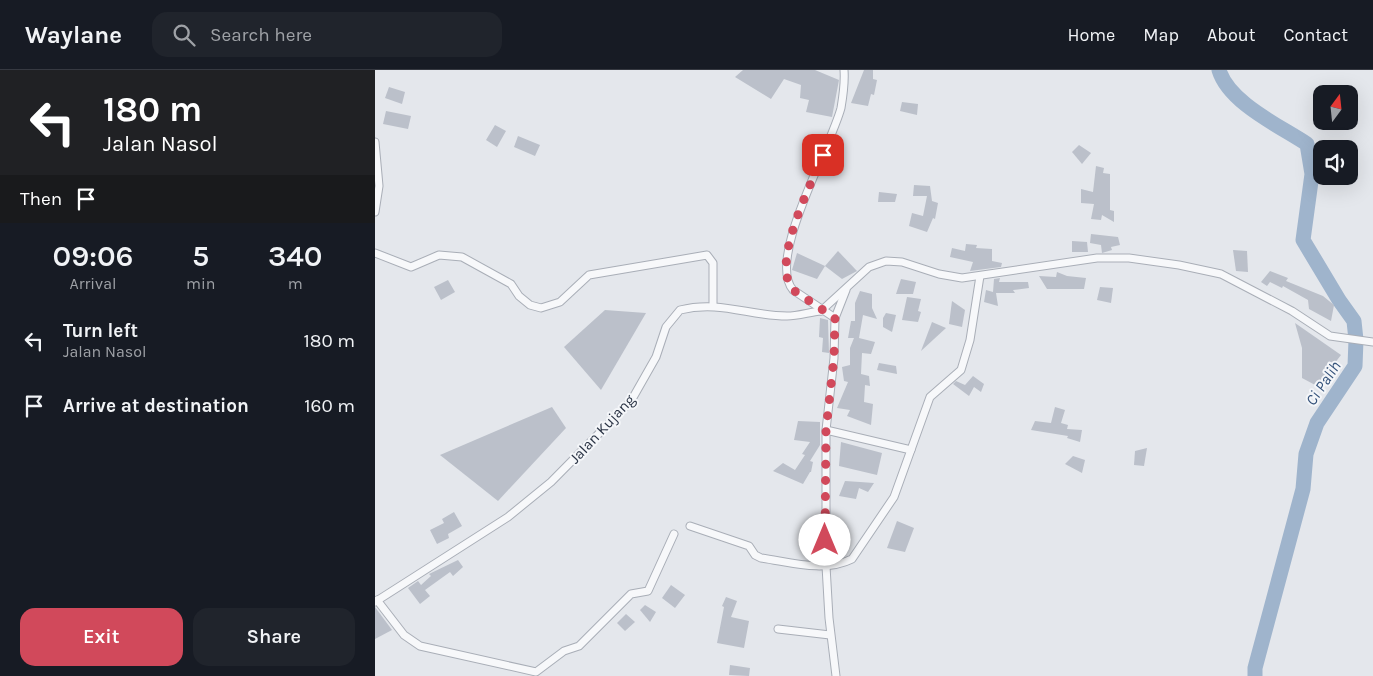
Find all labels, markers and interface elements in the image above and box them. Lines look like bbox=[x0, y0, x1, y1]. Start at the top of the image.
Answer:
search box bbox=[152, 12, 502, 57]
text: Waylane bbox=[25, 21, 122, 49]
icon: search bbox=[170, 21, 198, 49]
text: Search here bbox=[210, 24, 312, 46]
text: Home bbox=[1067, 24, 1115, 46]
text: Map bbox=[1143, 24, 1179, 46]
text: About bbox=[1207, 24, 1256, 46]
text: Contact bbox=[1284, 24, 1348, 46]
north arrow bbox=[1313, 85, 1357, 130]
map controls bbox=[1313, 85, 1358, 185]
text: 180 m bbox=[103, 89, 202, 130]
icon: left bbox=[20, 90, 85, 155]
text: Jalan Nasol bbox=[103, 131, 218, 157]
pin bbox=[802, 134, 844, 176]
button: sound bbox=[1313, 140, 1358, 185]
icon: arrive bbox=[809, 141, 837, 169]
icon: arrive bbox=[72, 185, 100, 213]
text: Then bbox=[20, 188, 62, 210]
text: 09:06 bbox=[52, 238, 134, 274]
text: 5 bbox=[192, 238, 209, 274]
text: 340 bbox=[268, 238, 323, 274]
text: Arrival bbox=[70, 274, 116, 293]
text: min bbox=[186, 274, 215, 293]
text: m bbox=[288, 274, 303, 293]
text: Turn left bbox=[63, 320, 138, 342]
icon: left bbox=[20, 327, 48, 355]
text: 180 m bbox=[303, 330, 355, 352]
text: Jalan Nasol bbox=[63, 342, 146, 361]
water label: Ci Palih bbox=[1301, 357, 1345, 409]
street label: Jalan Kujang bbox=[565, 390, 639, 467]
icon: arrive bbox=[20, 392, 48, 420]
text: Arrive at destination bbox=[63, 395, 249, 417]
text: 160 m bbox=[304, 395, 355, 417]
position arrow bbox=[798, 513, 850, 565]
button: Exit bbox=[20, 608, 183, 666]
button: Share bbox=[193, 608, 355, 666]

